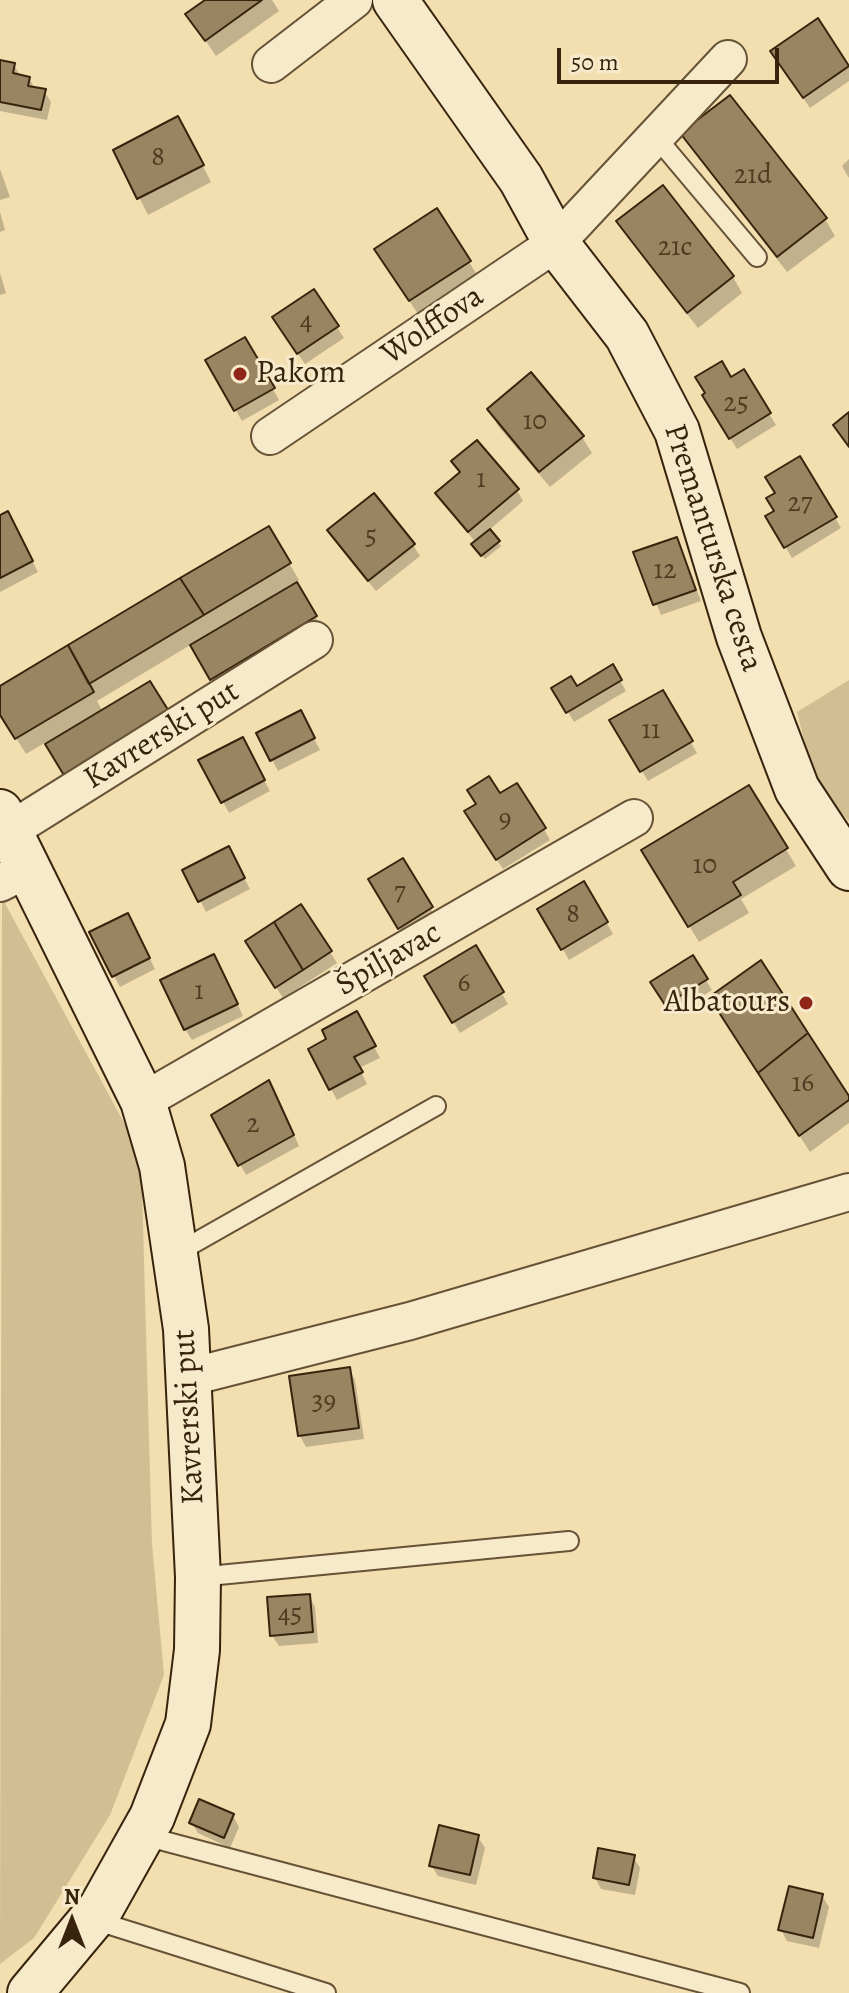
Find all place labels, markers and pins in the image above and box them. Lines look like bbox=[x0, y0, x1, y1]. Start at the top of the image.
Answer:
place label: Pakom bbox=[256, 355, 346, 393]
marker: Pakom bbox=[231, 365, 249, 383]
place label: Albatours bbox=[664, 984, 790, 1022]
marker: Albatours bbox=[797, 994, 815, 1012]

